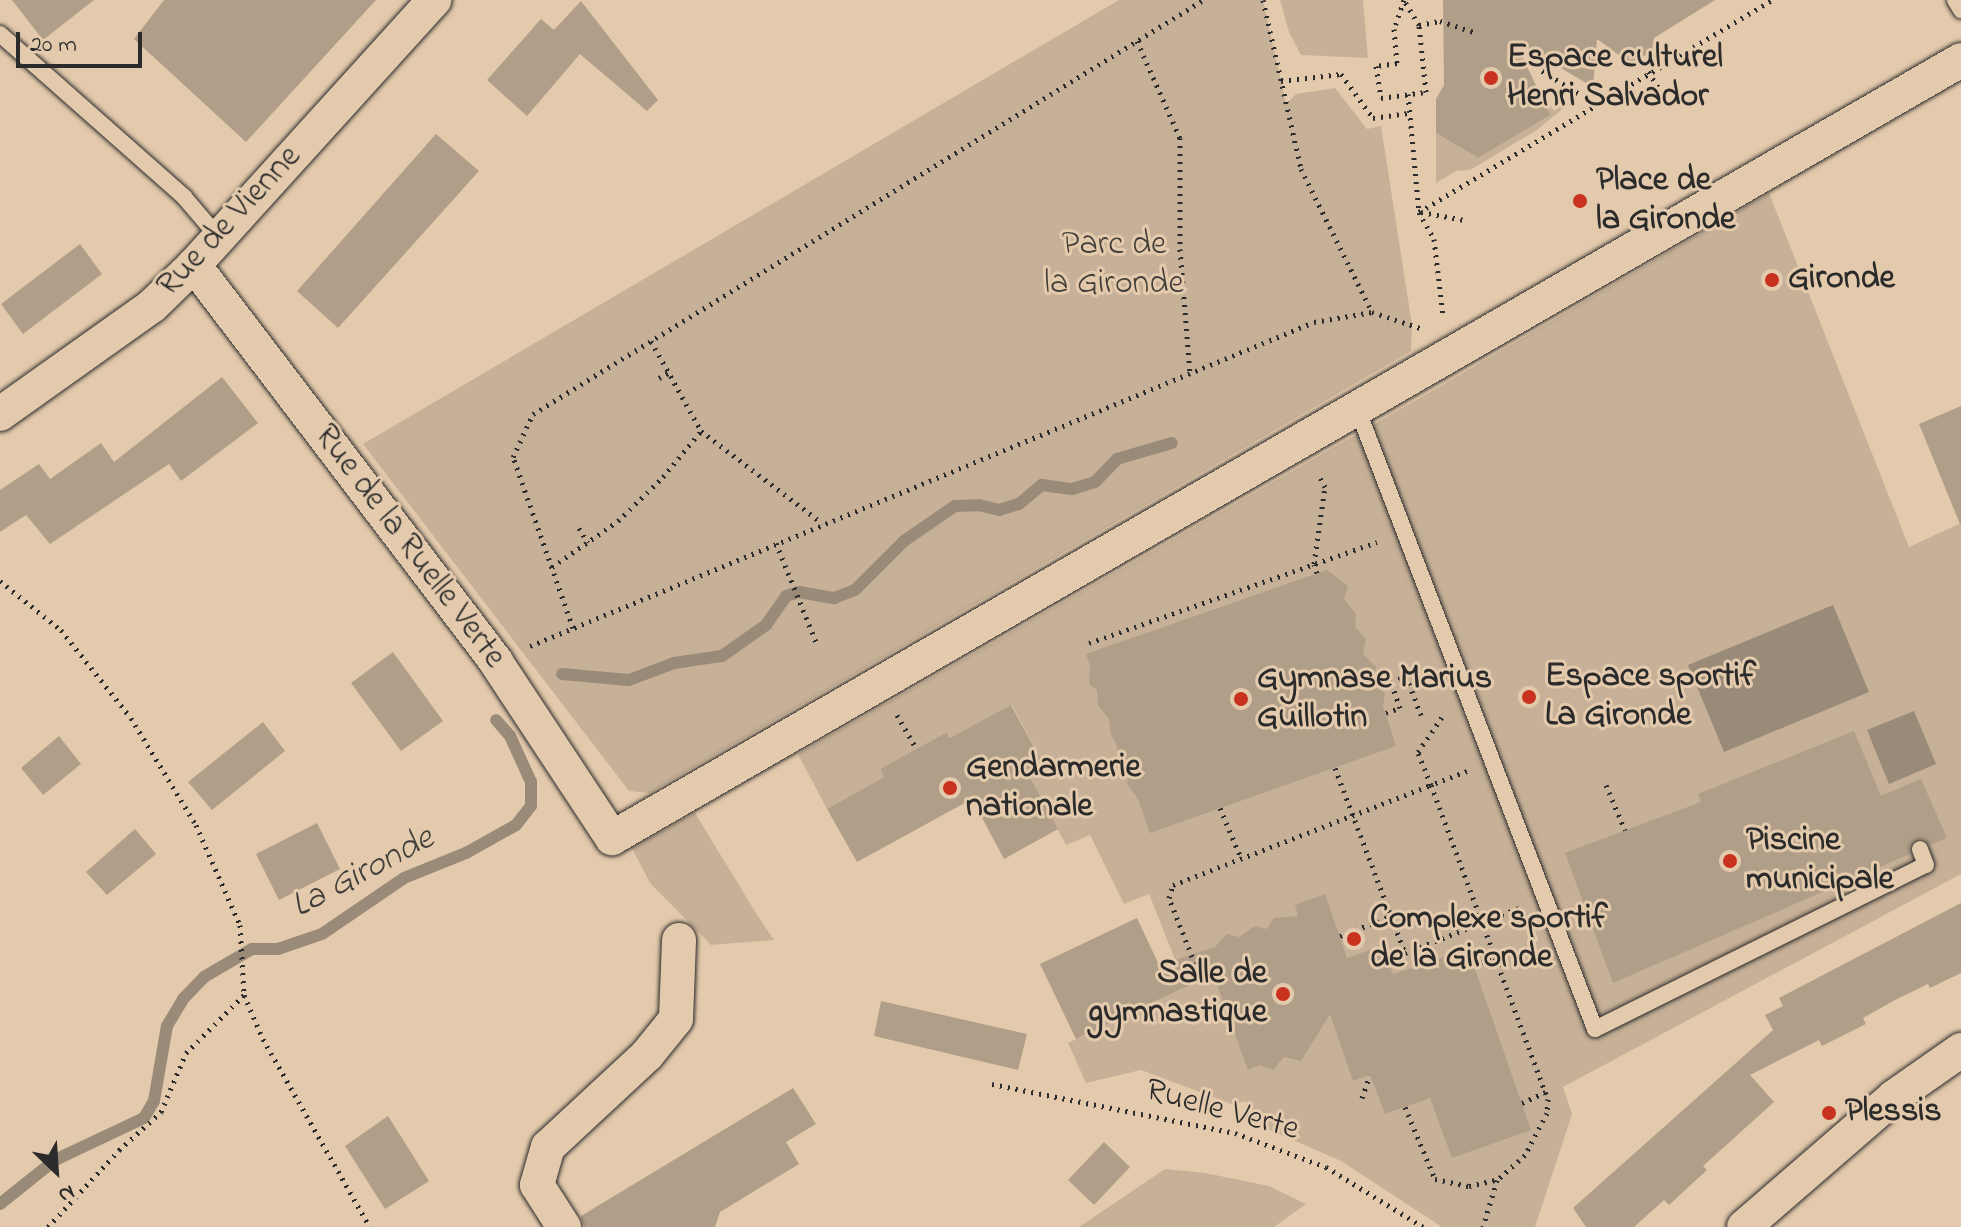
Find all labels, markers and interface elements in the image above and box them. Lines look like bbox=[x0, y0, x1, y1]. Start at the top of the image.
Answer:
scale bar bbox=[20, 16, 146, 66]
text: 20 m bbox=[30, 28, 77, 63]
place label: Espace culturel Henri Salvador bbox=[1507, 38, 1723, 118]
marker: Espace culturel Henri Salvador bbox=[1482, 69, 1500, 87]
street label: Rue de Vienne bbox=[149, 138, 311, 306]
place label: Place de la Gironde bbox=[1596, 161, 1735, 240]
marker: Place de la Gironde bbox=[1571, 192, 1589, 210]
park label: Parc de la Gironde bbox=[1044, 225, 1184, 304]
place label: Gironde bbox=[1788, 260, 1895, 300]
marker: Gironde bbox=[1763, 271, 1781, 289]
street label: Rue de la Ruelle Verte bbox=[304, 417, 514, 677]
place label: Espace sportif La Gironde bbox=[1545, 657, 1756, 736]
place label: Gymnase Marius Guillotin bbox=[1257, 659, 1492, 738]
marker: Espace sportif La Gironde bbox=[1520, 688, 1538, 706]
marker: Gymnase Marius Guillotin bbox=[1232, 690, 1250, 708]
place label: Gendarmerie nationale bbox=[966, 748, 1141, 828]
marker: Gendarmerie nationale bbox=[941, 779, 959, 797]
water label: La Gironde bbox=[285, 818, 441, 928]
place label: Piscine municipale bbox=[1746, 821, 1894, 900]
marker: Piscine municipale bbox=[1721, 852, 1739, 870]
place label: Complexe sportif de la Gironde bbox=[1370, 899, 1607, 978]
marker: Complexe sportif de la Gironde bbox=[1345, 930, 1363, 948]
place label: Salle de gymnastique bbox=[1088, 954, 1267, 1034]
marker: Salle de gymnastique bbox=[1274, 985, 1292, 1003]
street label: Ruelle Verte bbox=[1141, 1071, 1303, 1151]
place label: Plessis bbox=[1845, 1093, 1942, 1133]
marker: Plessis bbox=[1820, 1104, 1838, 1122]
north arrow bbox=[16, 1131, 96, 1211]
text: N bbox=[53, 1175, 80, 1210]

